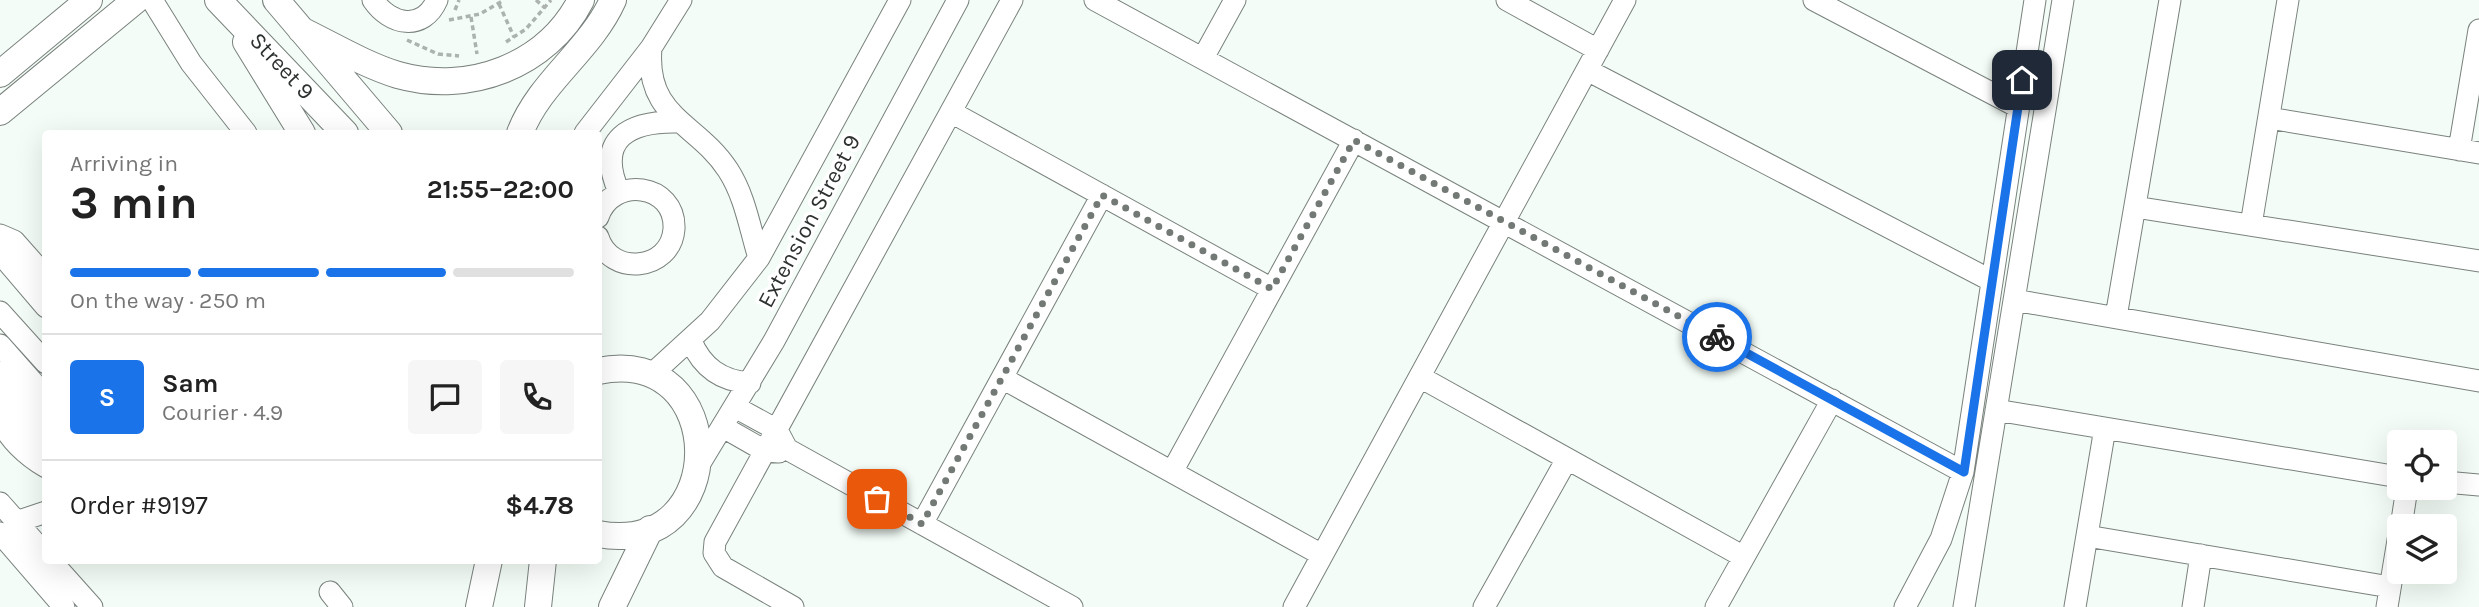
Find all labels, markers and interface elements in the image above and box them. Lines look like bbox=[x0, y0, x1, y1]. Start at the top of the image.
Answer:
street label: Street 9 bbox=[244, 27, 320, 105]
pin bbox=[1992, 50, 2052, 110]
icon: home bbox=[2003, 61, 2041, 99]
street label: Extension Street 9 bbox=[752, 130, 866, 312]
text: Arriving in bbox=[70, 150, 178, 177]
text: 21:55–22:00 bbox=[427, 174, 574, 205]
text: 3 min bbox=[70, 176, 198, 230]
text: On the way · 250 m bbox=[70, 287, 266, 314]
courier bbox=[1682, 302, 1752, 372]
icon: bike bbox=[1698, 318, 1736, 356]
button: chat bbox=[408, 360, 482, 434]
button: phone bbox=[500, 360, 574, 434]
text: Sam bbox=[162, 368, 218, 399]
text: S bbox=[99, 382, 115, 413]
text: Courier · 4.9 bbox=[162, 399, 283, 426]
map controls bbox=[2387, 430, 2457, 584]
button: locate bbox=[2387, 430, 2457, 500]
pin bbox=[847, 469, 907, 529]
icon: bag bbox=[858, 480, 896, 518]
text: Order #9197 bbox=[70, 490, 208, 521]
text: $4.78 bbox=[505, 490, 574, 521]
button: layers bbox=[2387, 514, 2457, 584]

